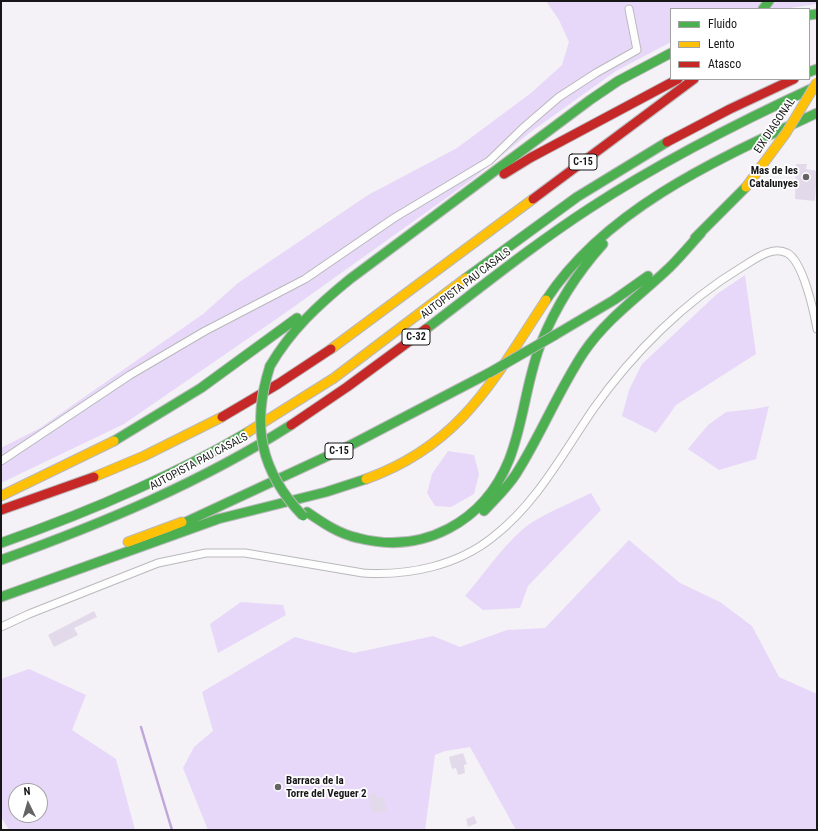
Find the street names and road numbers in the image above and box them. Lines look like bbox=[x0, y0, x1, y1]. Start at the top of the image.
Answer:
street label: EIX DIAGONAL bbox=[752, 96, 798, 156]
road number: C-15 bbox=[569, 154, 597, 170]
street label: AUTOPISTA PAU CASALS bbox=[418, 246, 514, 322]
road number: C-32 bbox=[402, 329, 430, 345]
street label: AUTOPISTA PAU CASALS bbox=[148, 431, 250, 493]
road number: C-15 bbox=[325, 443, 353, 459]

